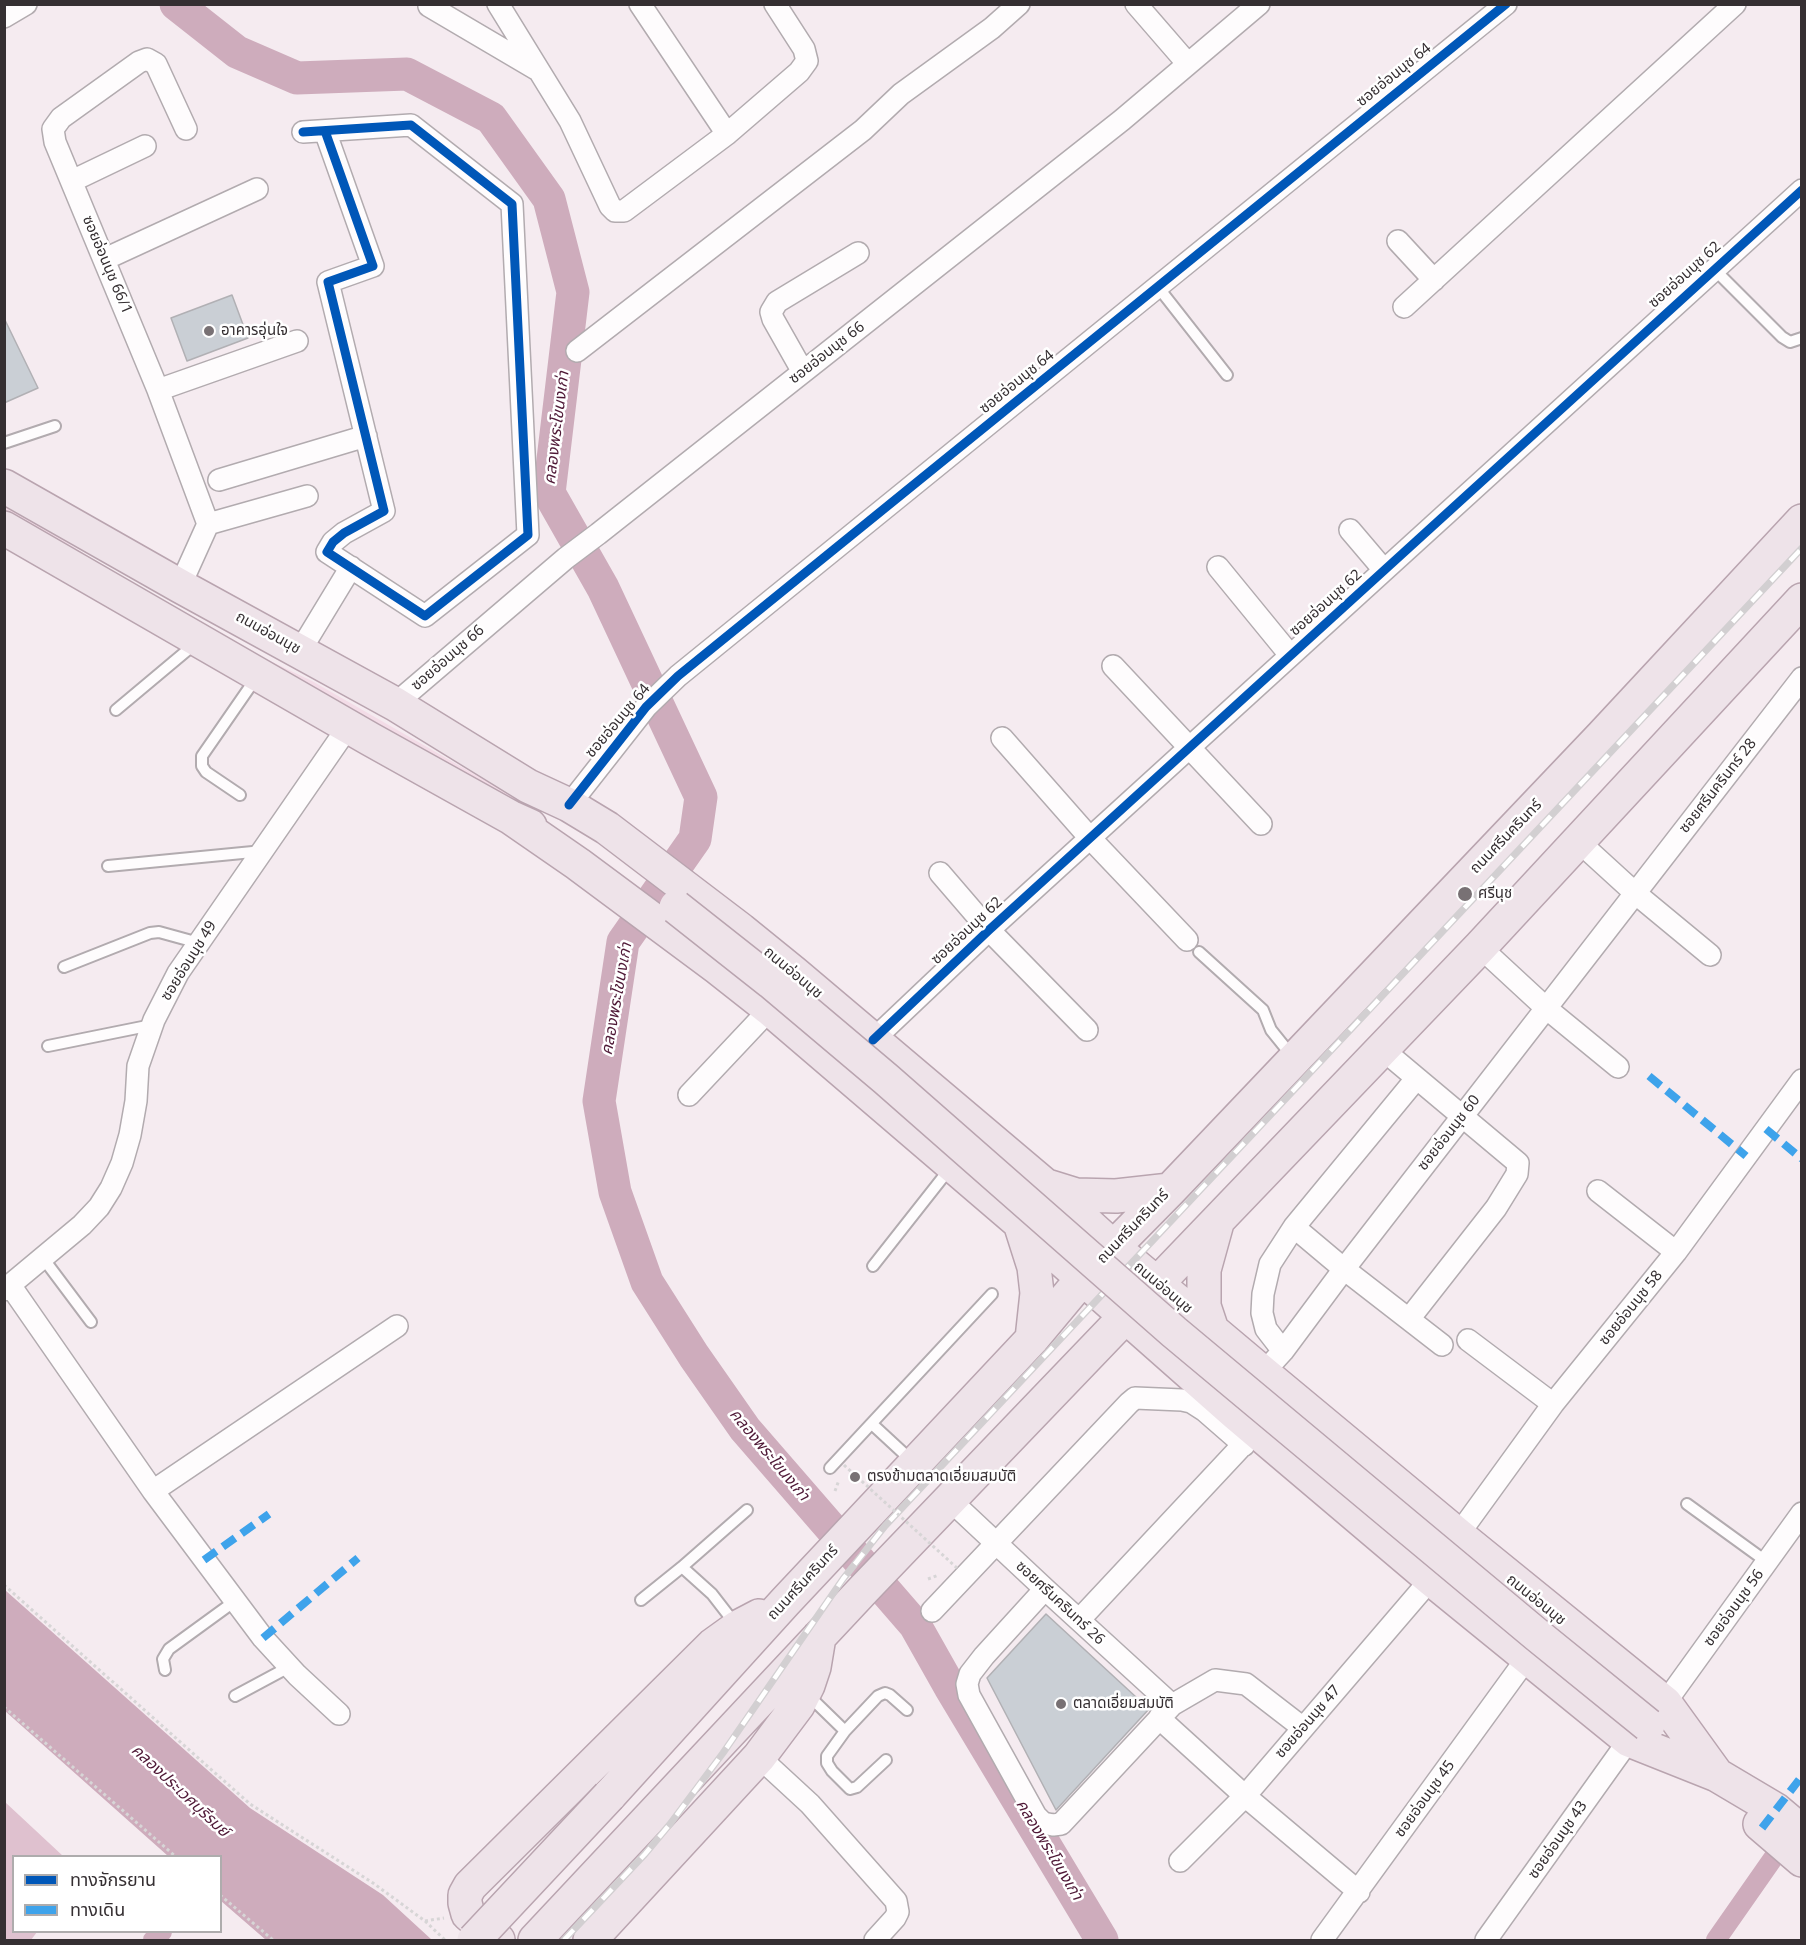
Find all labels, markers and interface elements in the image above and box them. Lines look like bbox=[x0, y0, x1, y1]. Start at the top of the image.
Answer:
street label: ซอยอ่อนนุช 64 bbox=[1353, 39, 1435, 111]
street label: ซอยอ่อนนุช 66/1 bbox=[78, 213, 136, 317]
street label: ซอยอ่อนนุช 62 bbox=[1645, 238, 1725, 312]
street label: ซอยอ่อนนุช 66 bbox=[786, 318, 868, 388]
place label: อาคารอุ่นใจ bbox=[221, 322, 288, 340]
marker: อาคารอุ่นใจ bbox=[202, 324, 216, 338]
street label: ซอยอ่อนนุช 64 bbox=[976, 346, 1058, 418]
water label: คลองพระโขนงเก่า bbox=[541, 370, 573, 486]
street label: ซอยอ่อนนุช 62 bbox=[1286, 566, 1366, 640]
street label: ถนนอ่อนนุช bbox=[232, 608, 304, 658]
street label: ซอยอ่อนนุช 66 bbox=[408, 621, 488, 695]
street label: ซอยอ่อนนุช 64 bbox=[582, 680, 654, 762]
street label: ซอยศรีนครินทร์ 28 bbox=[1675, 735, 1761, 837]
street label: ถนนศรีนครินทร์ bbox=[1466, 796, 1546, 878]
marker: ศรีนุช bbox=[1456, 885, 1474, 903]
place label: ศรีนุช bbox=[1478, 885, 1512, 903]
street label: ซอยอ่อนนุช 62 bbox=[928, 893, 1006, 969]
street label: ซอยอ่อนนุช 49 bbox=[157, 918, 221, 1004]
water label: คลองพระโขนงเก่า bbox=[598, 941, 636, 1057]
street label: ถนนอ่อนนุช bbox=[760, 943, 826, 1003]
street label: ซอยอ่อนนุช 60 bbox=[1414, 1092, 1484, 1174]
street label: ถนนศรีนครินทร์ bbox=[1093, 1186, 1173, 1268]
street label: ถนนอ่อนนุช bbox=[1130, 1258, 1196, 1318]
street label: ซอยอ่อนนุช 58 bbox=[1595, 1267, 1667, 1349]
water label: คลองพระโขนงเก่า bbox=[725, 1405, 813, 1505]
place label: ตรงข้ามตลาดเอี่ยมสมบัติ bbox=[867, 1468, 1016, 1486]
marker: ตรงข้ามตลาดเอี่ยมสมบัติ bbox=[848, 1470, 862, 1484]
street label: ถนนศรีนครินทร์ bbox=[764, 1542, 842, 1624]
street label: ซอยศรีนครินทร์ 26 bbox=[1012, 1557, 1108, 1649]
street label: ซอยอ่อนนุช 56 bbox=[1700, 1566, 1768, 1650]
street label: ถนนอ่อนนุช bbox=[1503, 1571, 1569, 1629]
street label: ซอยอ่อนนุช 47 bbox=[1271, 1682, 1345, 1762]
place label: ตลาดเอี่ยมสมบัติ bbox=[1073, 1695, 1174, 1713]
marker: ตลาดเอี่ยมสมบัติ bbox=[1054, 1697, 1068, 1711]
water label: คลองประเวศบุรีรมย์ bbox=[127, 1741, 233, 1841]
street label: ซอยอ่อนนุช 45 bbox=[1391, 1757, 1459, 1841]
water label: คลองพระโขนงเก่า bbox=[1011, 1796, 1087, 1904]
street label: ซอยอ่อนนุช 43 bbox=[1525, 1798, 1591, 1882]
legend bbox=[12, 1855, 222, 1933]
text: ทางจักรยาน bbox=[70, 1867, 156, 1891]
text: ทางเดิน bbox=[70, 1897, 125, 1921]

